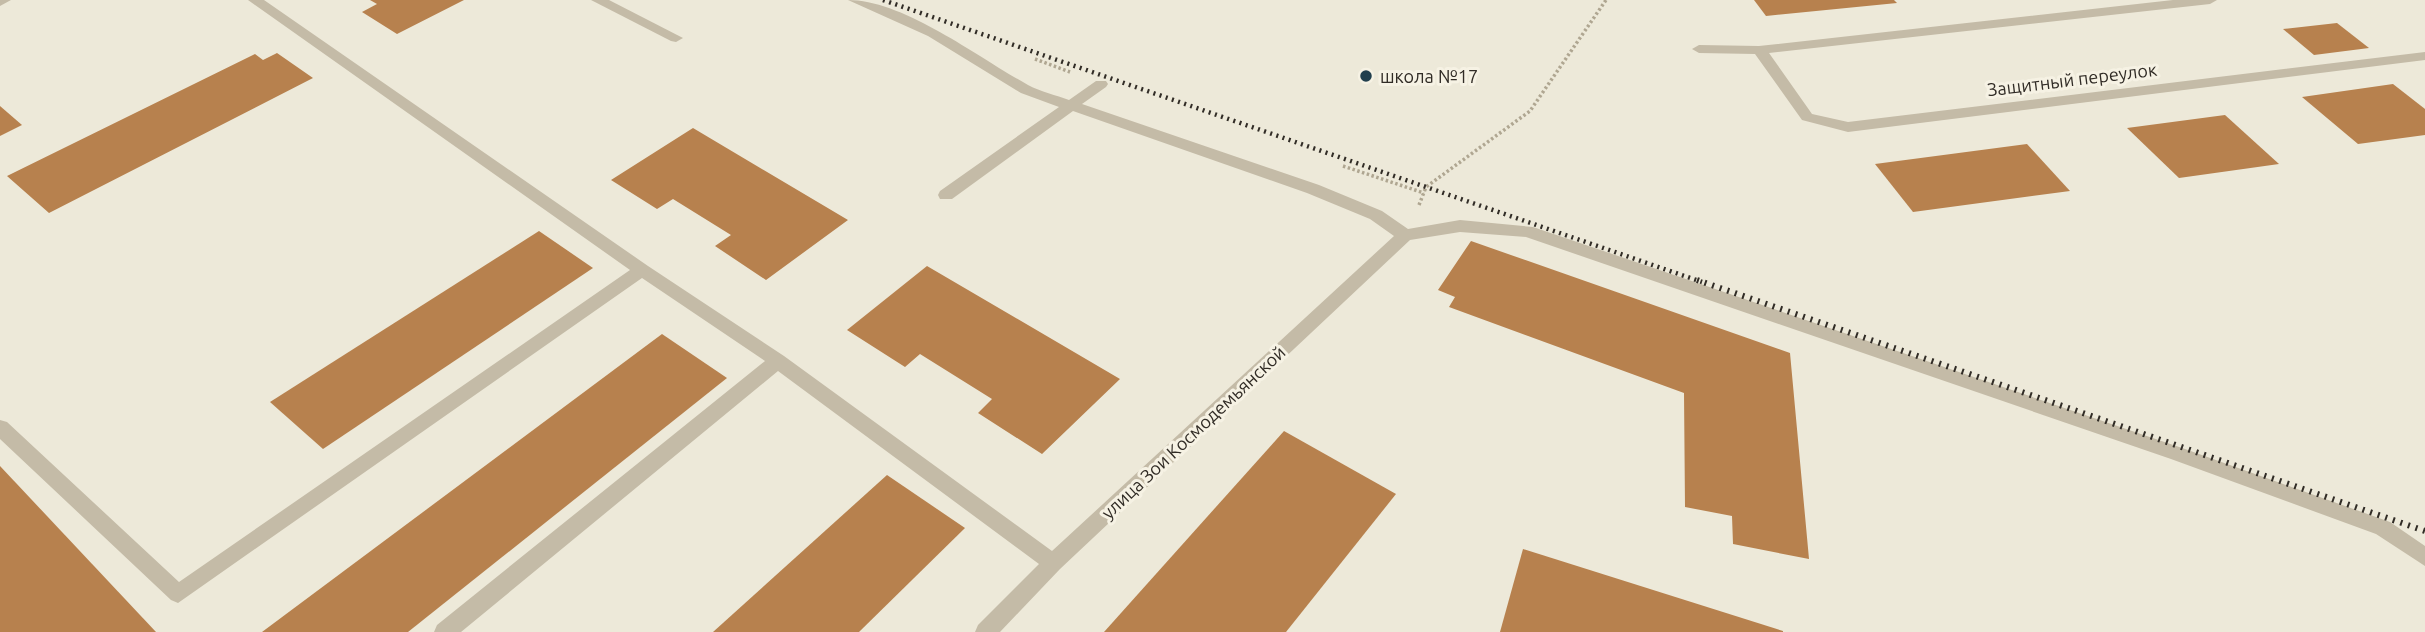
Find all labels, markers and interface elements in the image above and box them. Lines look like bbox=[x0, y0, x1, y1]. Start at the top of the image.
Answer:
street label: Защитный переулок bbox=[1986, 59, 2158, 99]
place label: школа №17 bbox=[1380, 66, 1478, 86]
marker: школа №17 bbox=[1358, 68, 1374, 84]
street label: улица Зои Космодемьянской bbox=[1097, 342, 1289, 522]

